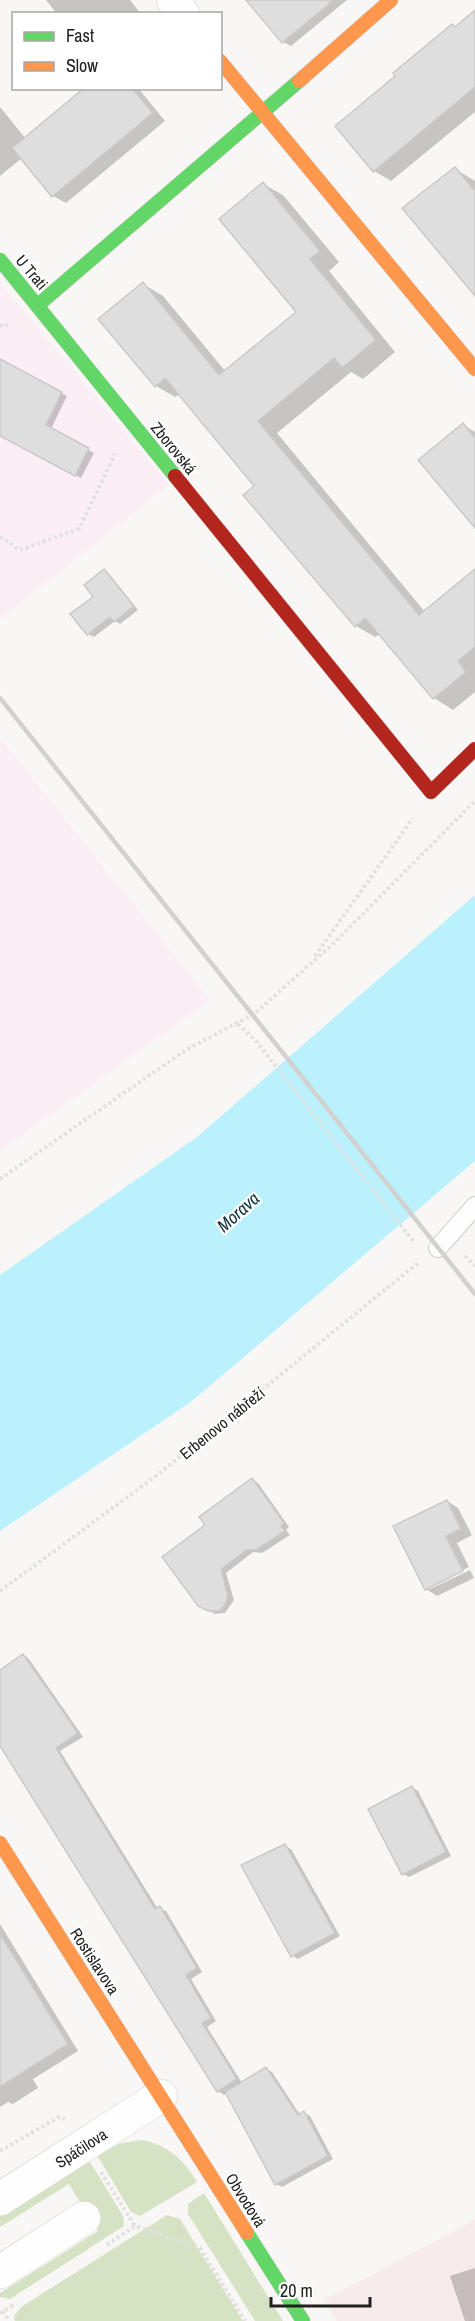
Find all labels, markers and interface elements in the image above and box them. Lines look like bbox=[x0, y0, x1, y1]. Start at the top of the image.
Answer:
legend bbox=[12, 12, 222, 90]
text: Fast bbox=[66, 23, 94, 48]
text: Slow bbox=[66, 53, 98, 78]
street label: U Trati bbox=[11, 250, 53, 294]
street label: Zborovská bbox=[146, 417, 202, 479]
water label: Morava bbox=[211, 1186, 265, 1238]
street label: Erbenovo nábřeží bbox=[175, 1382, 269, 1464]
street label: Rostislavova bbox=[65, 1924, 125, 1999]
street label: Spáčilova bbox=[51, 2123, 112, 2173]
street label: Obvodová bbox=[221, 2169, 272, 2232]
scale bar bbox=[271, 2270, 370, 2308]
text: 20 m bbox=[280, 2278, 313, 2303]

